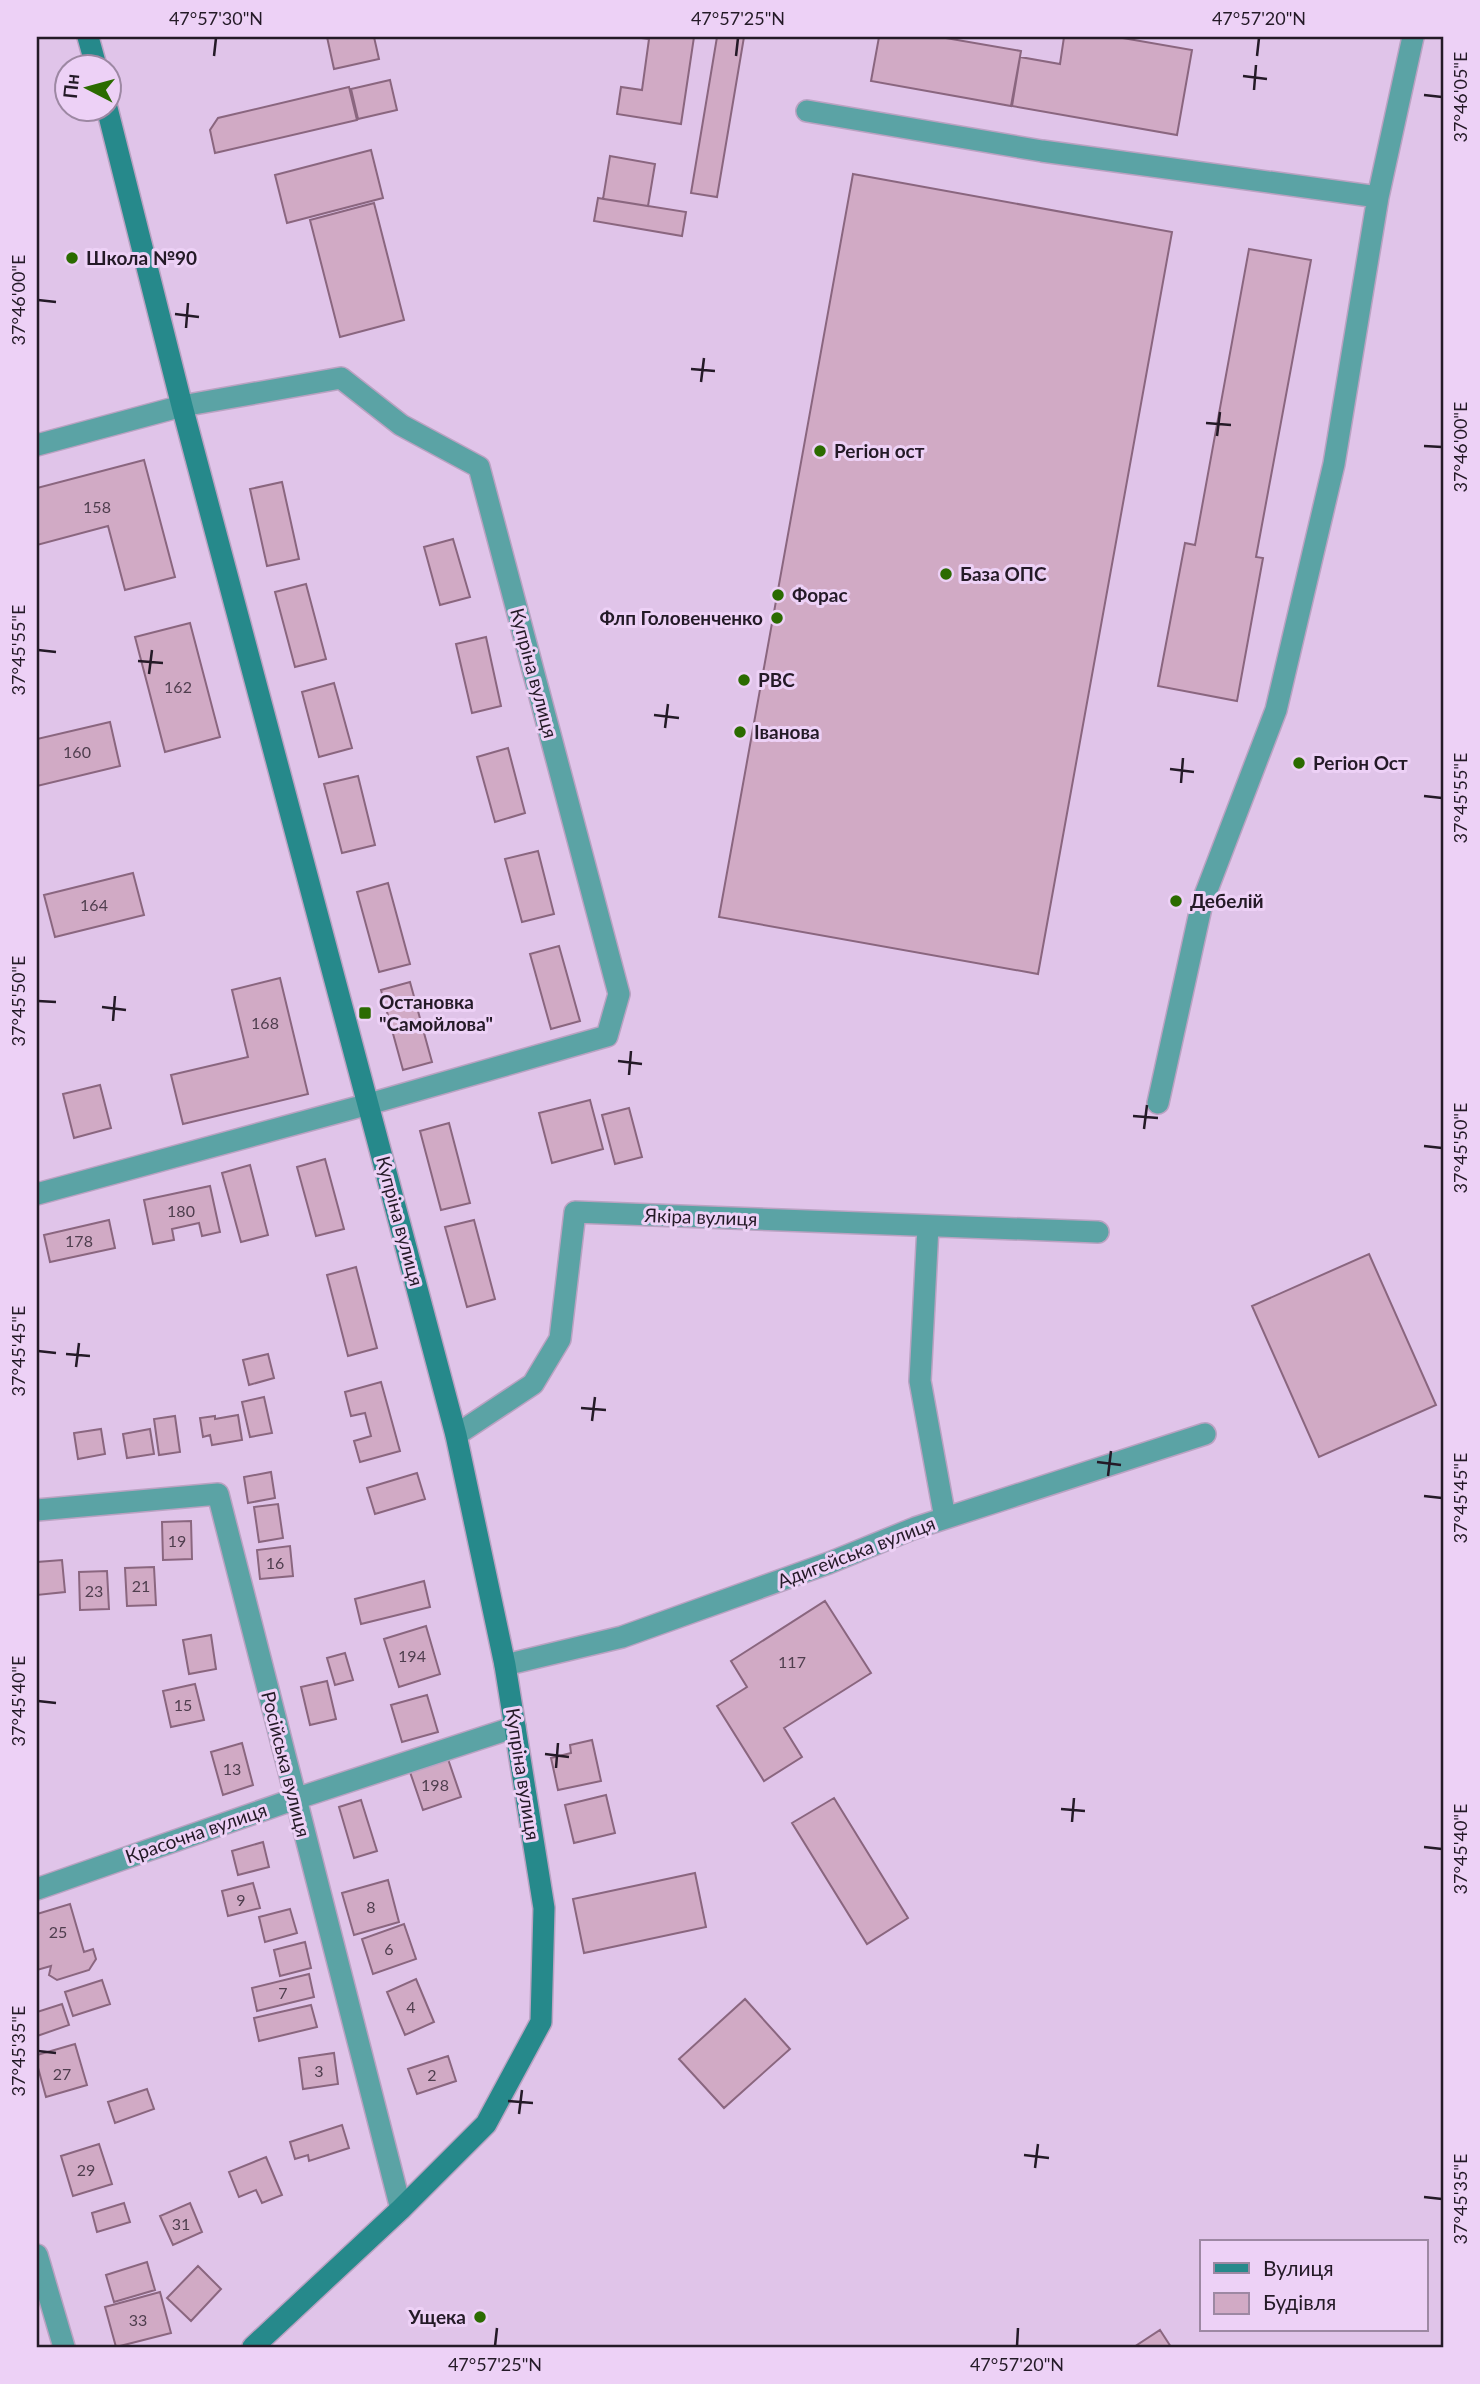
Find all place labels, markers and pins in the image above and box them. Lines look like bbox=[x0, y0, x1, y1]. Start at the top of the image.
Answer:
place label: Школа №90 bbox=[86, 246, 197, 269]
marker: Школа №90 bbox=[64, 250, 80, 266]
place label: Регіон ост bbox=[834, 439, 925, 462]
marker: Регіон ост bbox=[812, 443, 828, 459]
place label: База ОПС bbox=[960, 562, 1047, 585]
marker: База ОПС bbox=[938, 566, 954, 582]
place label: Форас bbox=[792, 583, 848, 606]
marker: Форас bbox=[770, 587, 786, 603]
place label: Флп Головенченко bbox=[600, 606, 763, 629]
marker: Флп Головенченко bbox=[769, 610, 785, 626]
place label: РВС bbox=[758, 668, 795, 691]
marker: РВС bbox=[736, 672, 752, 688]
place label: Іванова bbox=[754, 720, 820, 743]
marker: Іванова bbox=[732, 724, 748, 740]
place label: Регіон Ост bbox=[1313, 751, 1408, 774]
marker: Регіон Ост bbox=[1291, 755, 1307, 771]
place label: Дебелій bbox=[1190, 889, 1264, 912]
marker: Дебелій bbox=[1168, 893, 1184, 909]
place label: Остановка "Самойлова" bbox=[379, 990, 493, 1035]
marker: Остановка "Самойлова" bbox=[357, 1005, 373, 1021]
place label: Ущека bbox=[407, 2305, 466, 2328]
marker: Ущека bbox=[472, 2309, 488, 2325]

